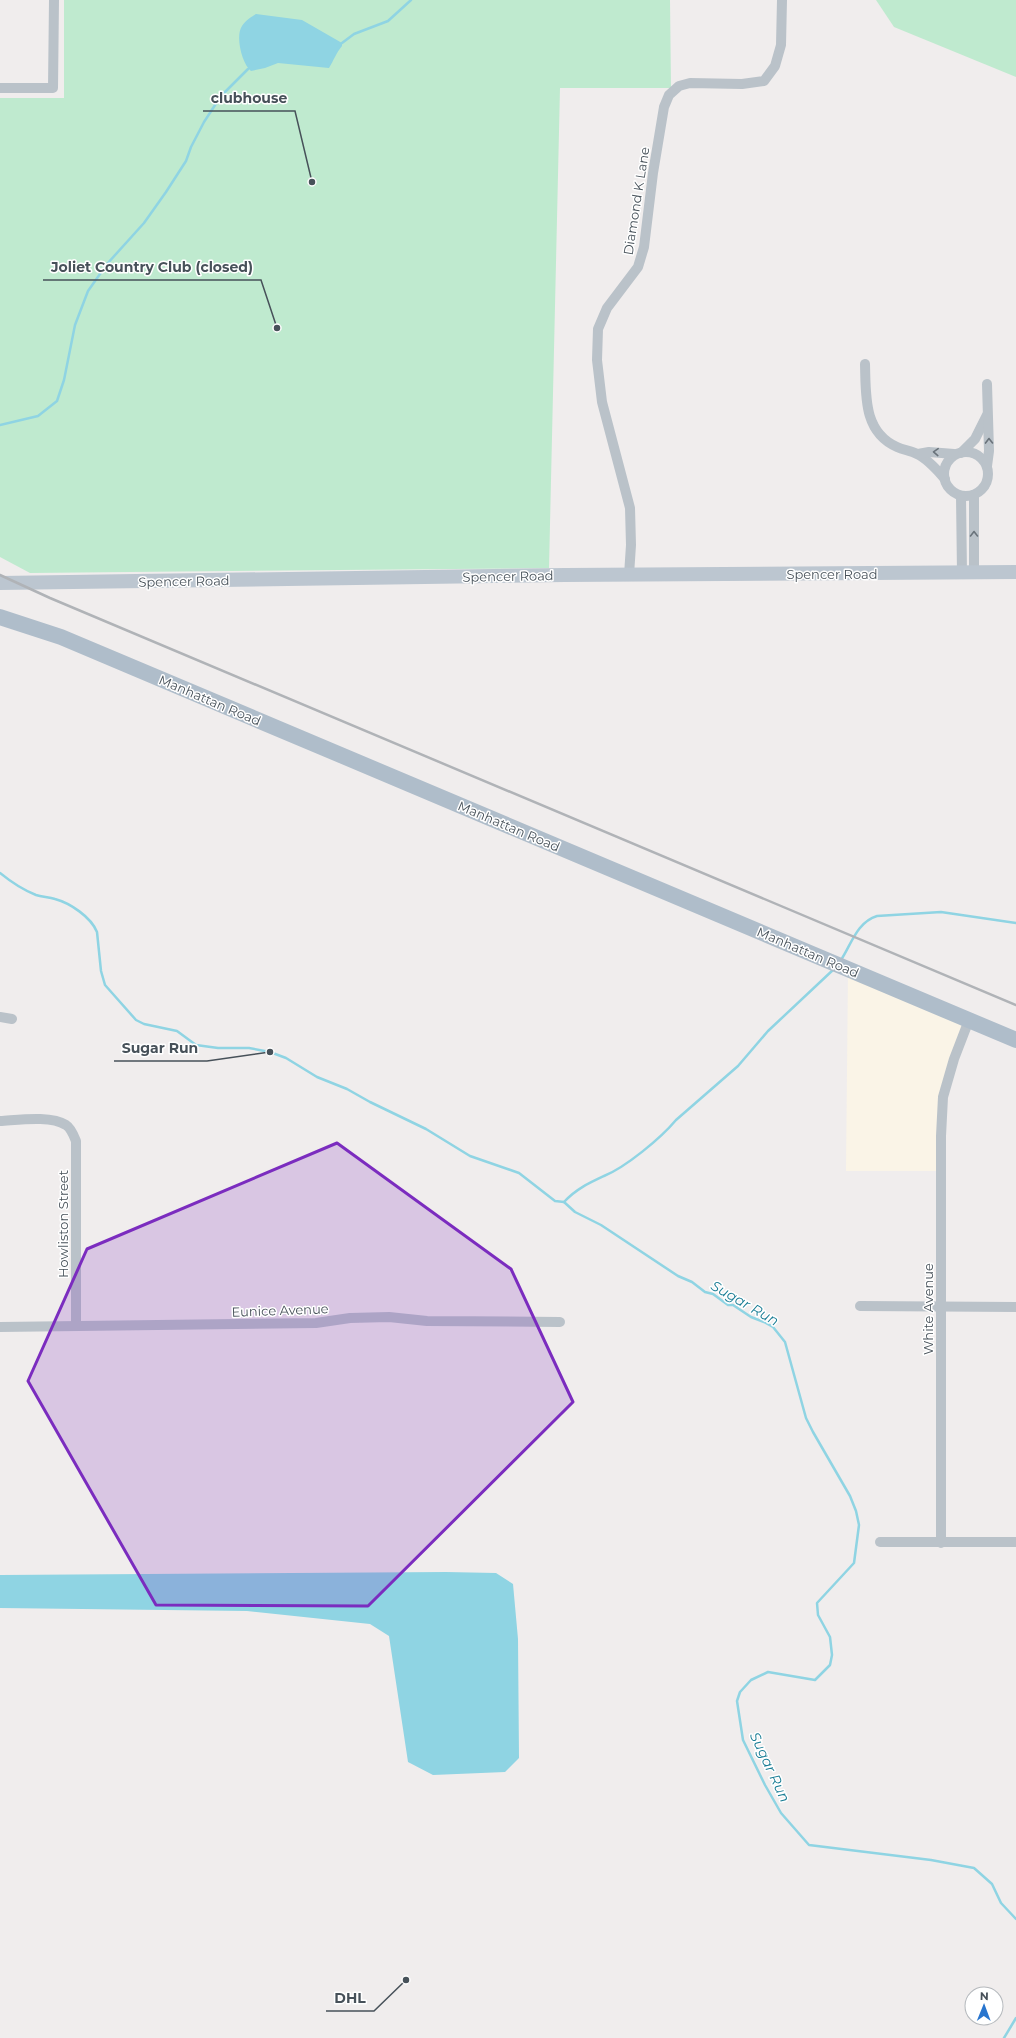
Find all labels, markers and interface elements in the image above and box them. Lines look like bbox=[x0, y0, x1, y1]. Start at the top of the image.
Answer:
callout: clubhouse bbox=[203, 85, 295, 111]
text: clubhouse bbox=[211, 89, 287, 107]
street label: Diamond K Lane bbox=[620, 146, 652, 256]
callout: Joliet Country Club (closed) bbox=[43, 254, 261, 280]
text: Joliet Country Club (closed) bbox=[50, 258, 253, 276]
one-way arrow bbox=[985, 438, 993, 444]
one-way arrow bbox=[933, 448, 939, 457]
one-way arrow bbox=[970, 531, 978, 537]
street label: Spencer Road bbox=[786, 566, 878, 582]
street label: Spencer Road bbox=[462, 567, 554, 585]
street label: Spencer Road bbox=[138, 572, 230, 590]
street label: Manhattan Road bbox=[157, 671, 263, 729]
street label: Manhattan Road bbox=[456, 797, 562, 855]
street label: Manhattan Road bbox=[755, 923, 861, 981]
callout: Sugar Run bbox=[114, 1035, 207, 1061]
text: Sugar Run bbox=[122, 1039, 198, 1057]
street label: Howliston Street bbox=[55, 1170, 71, 1278]
street label: White Avenue bbox=[920, 1263, 936, 1355]
water label: Sugar Run bbox=[708, 1276, 782, 1330]
street label: Eunice Avenue bbox=[231, 1300, 329, 1320]
water label: Sugar Run bbox=[746, 1729, 794, 1805]
callout: DHL bbox=[326, 1985, 374, 2011]
north arrow bbox=[964, 1986, 1004, 2026]
text: DHL bbox=[334, 1989, 366, 2007]
text: N bbox=[980, 1989, 989, 2003]

